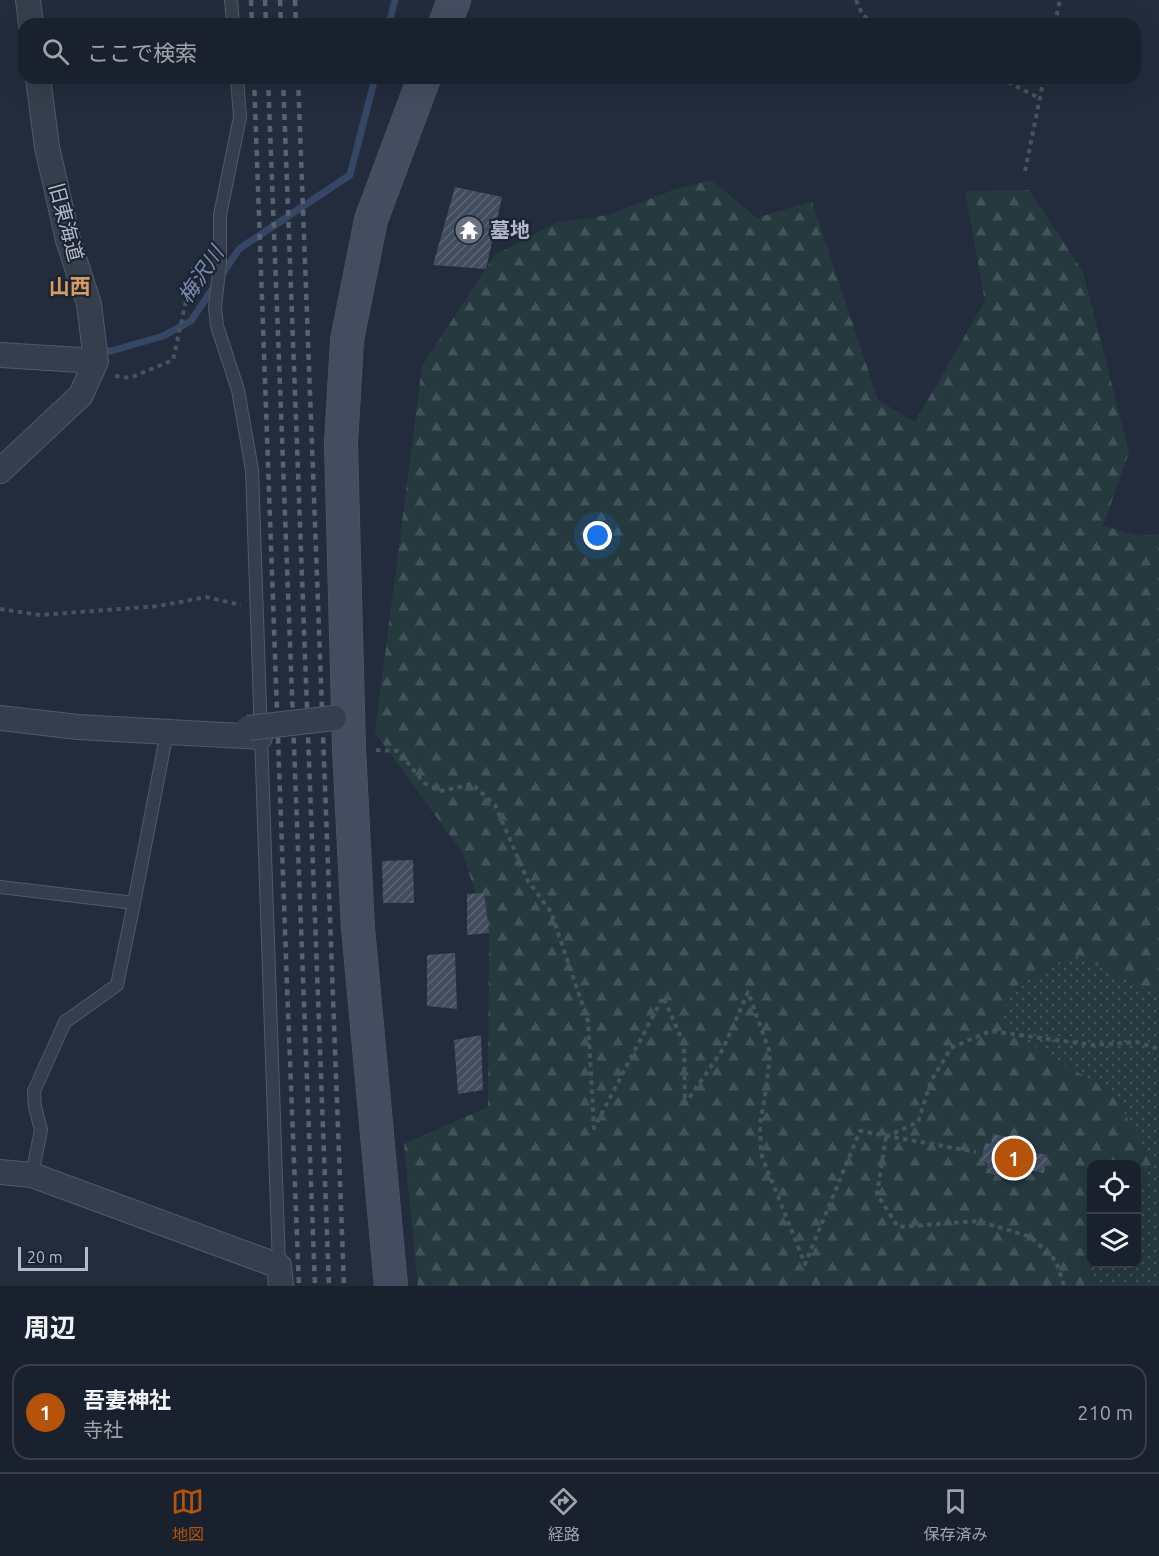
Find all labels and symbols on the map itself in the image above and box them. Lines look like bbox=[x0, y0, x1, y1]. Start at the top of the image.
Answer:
street label: 旧東海道 bbox=[45, 180, 88, 263]
temple icon: 墓地 bbox=[453, 214, 485, 246]
place label: 墓地 bbox=[490, 218, 530, 241]
water label: 梅沢川 bbox=[173, 240, 229, 307]
district label: 山西 bbox=[49, 274, 91, 298]
your location bbox=[583, 521, 612, 550]
pin: 1 bbox=[994, 1136, 1034, 1180]
scale bar bbox=[18, 1244, 88, 1272]

